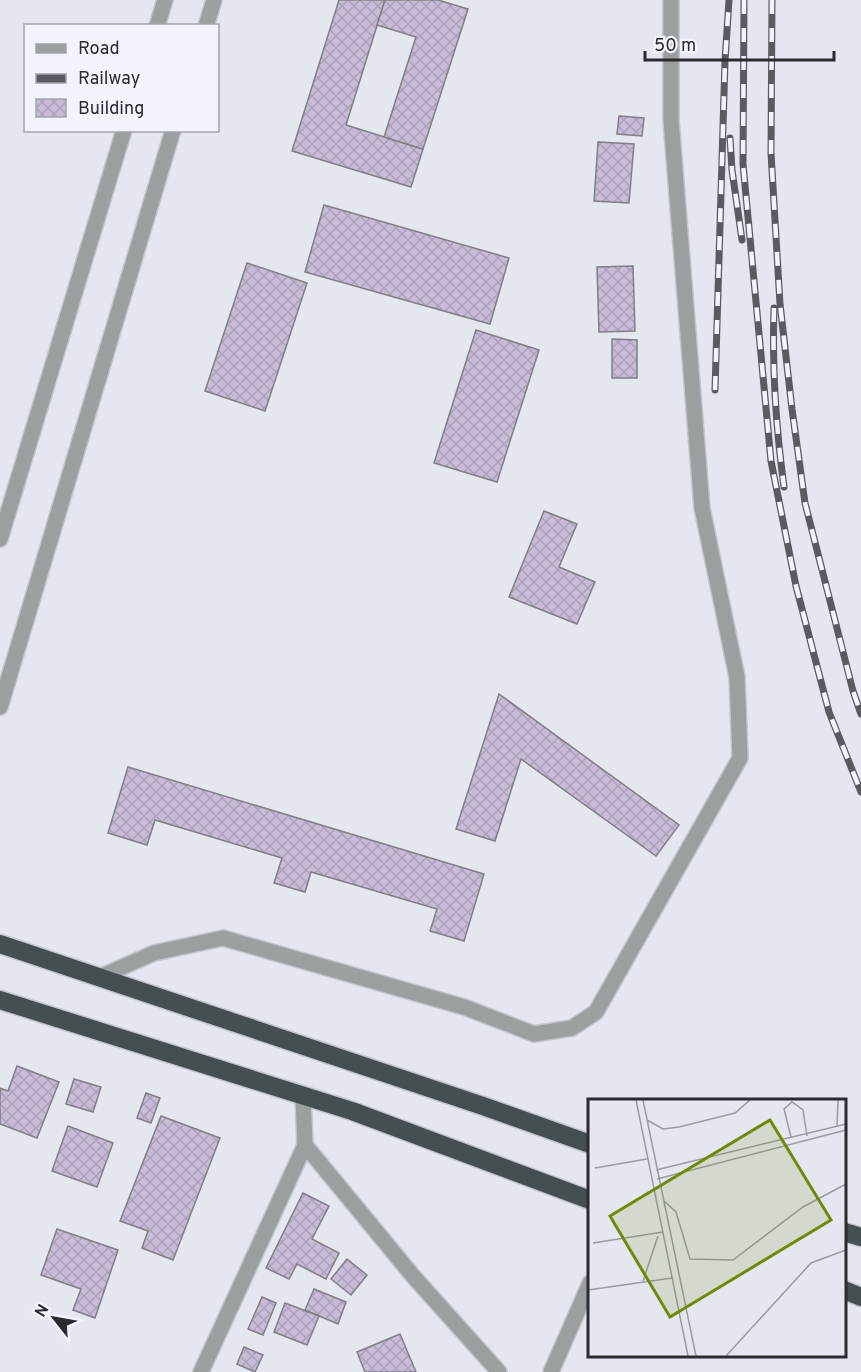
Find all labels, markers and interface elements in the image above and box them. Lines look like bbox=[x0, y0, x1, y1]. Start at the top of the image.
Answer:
legend bbox=[24, 24, 219, 132]
scale bar bbox=[645, 24, 834, 62]
text: 50 m bbox=[654, 35, 696, 58]
text: Road bbox=[78, 38, 120, 61]
text: Railway bbox=[78, 68, 140, 91]
text: Building bbox=[78, 98, 144, 121]
inset map bbox=[588, 1099, 846, 1357]
north arrow bbox=[24, 1288, 84, 1348]
text: N bbox=[31, 1301, 54, 1321]

